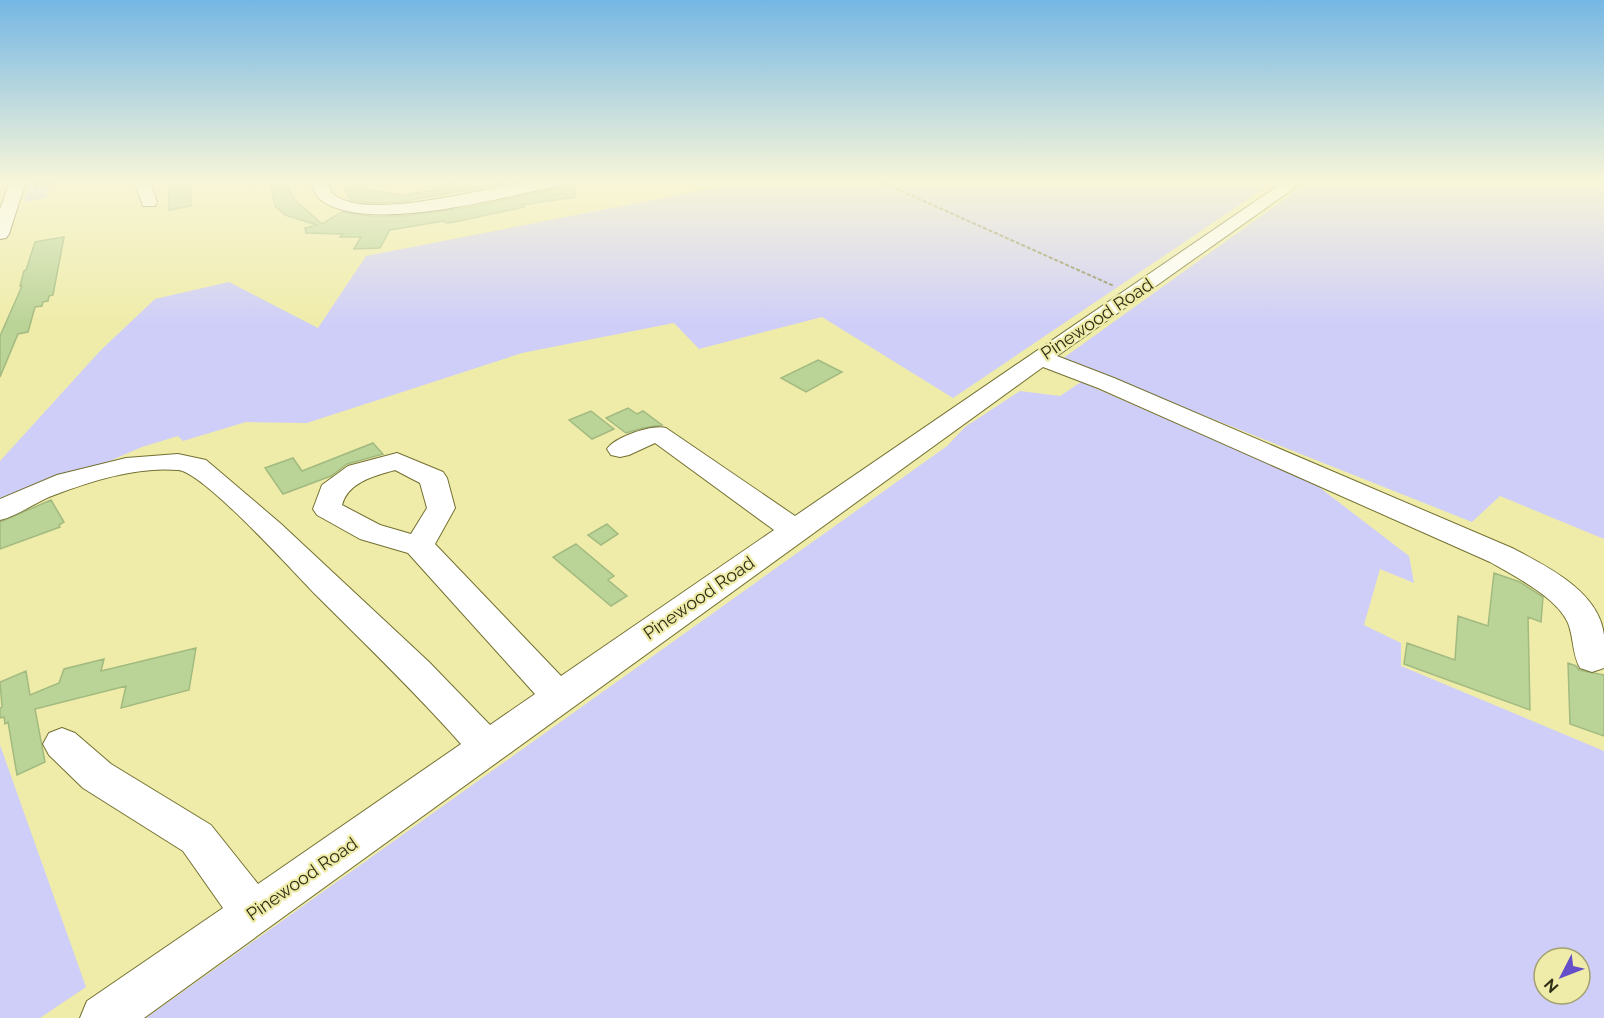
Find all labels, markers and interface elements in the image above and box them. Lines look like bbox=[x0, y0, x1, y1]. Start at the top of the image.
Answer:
street label: Pinewood Road bbox=[1037, 273, 1157, 364]
street label: Pinewood Road bbox=[639, 552, 758, 644]
street label: Pinewood Road bbox=[242, 833, 361, 925]
north arrow bbox=[1532, 946, 1592, 1006]
text: N bbox=[1540, 975, 1562, 997]

